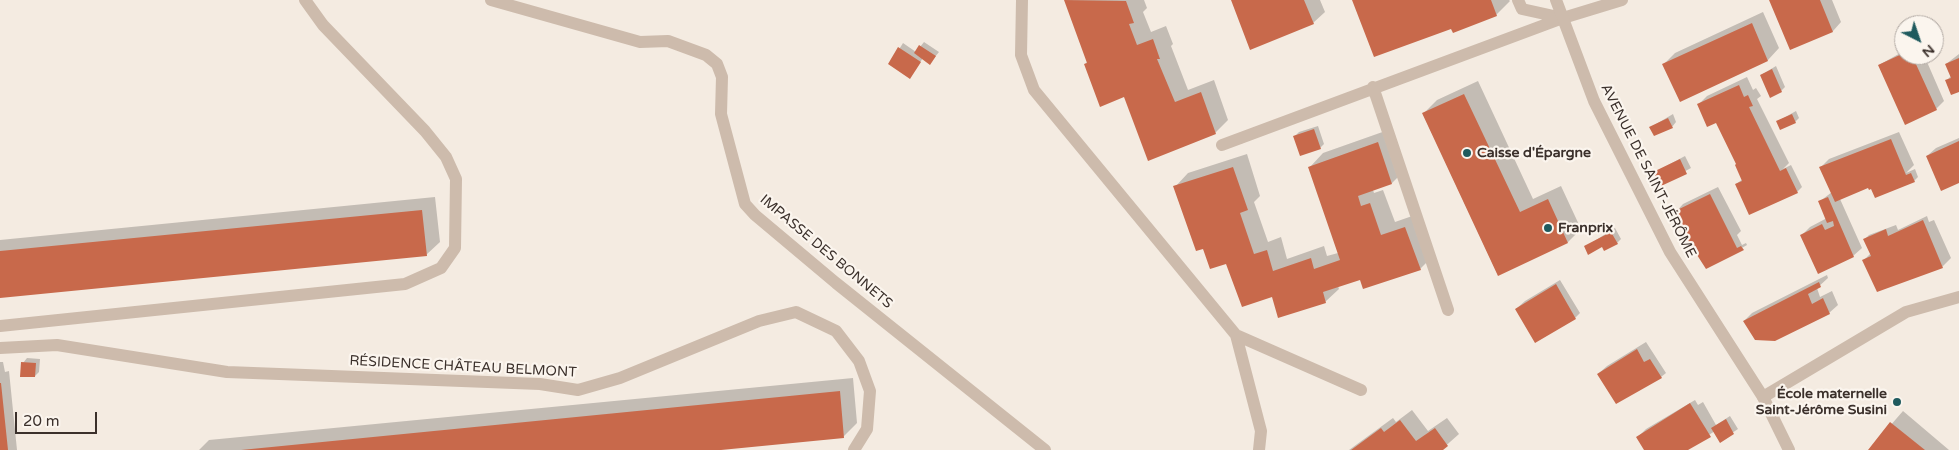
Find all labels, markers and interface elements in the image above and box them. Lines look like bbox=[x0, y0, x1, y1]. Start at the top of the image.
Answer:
north arrow bbox=[1894, 15, 1944, 65]
text: N bbox=[1919, 41, 1938, 61]
street label: AVENUE DE SAINT-JÉRÔME bbox=[1597, 81, 1699, 261]
place label: Caisse d'Épargne bbox=[1477, 145, 1591, 161]
marker: Caisse d'Épargne bbox=[1461, 147, 1473, 159]
street label: IMPASSE DES BONNETS bbox=[756, 192, 896, 312]
place label: Franprix bbox=[1558, 220, 1613, 236]
marker: Franprix bbox=[1542, 222, 1554, 234]
street label: RÉSIDENCE CHÂTEAU BELMONT bbox=[349, 353, 577, 381]
place label: École maternelle Saint-Jérôme Susini bbox=[1756, 386, 1887, 418]
marker: École maternelle Saint-Jérôme Susini bbox=[1891, 396, 1903, 408]
scale bar bbox=[18, 402, 100, 434]
text: 20 m bbox=[23, 412, 60, 430]

